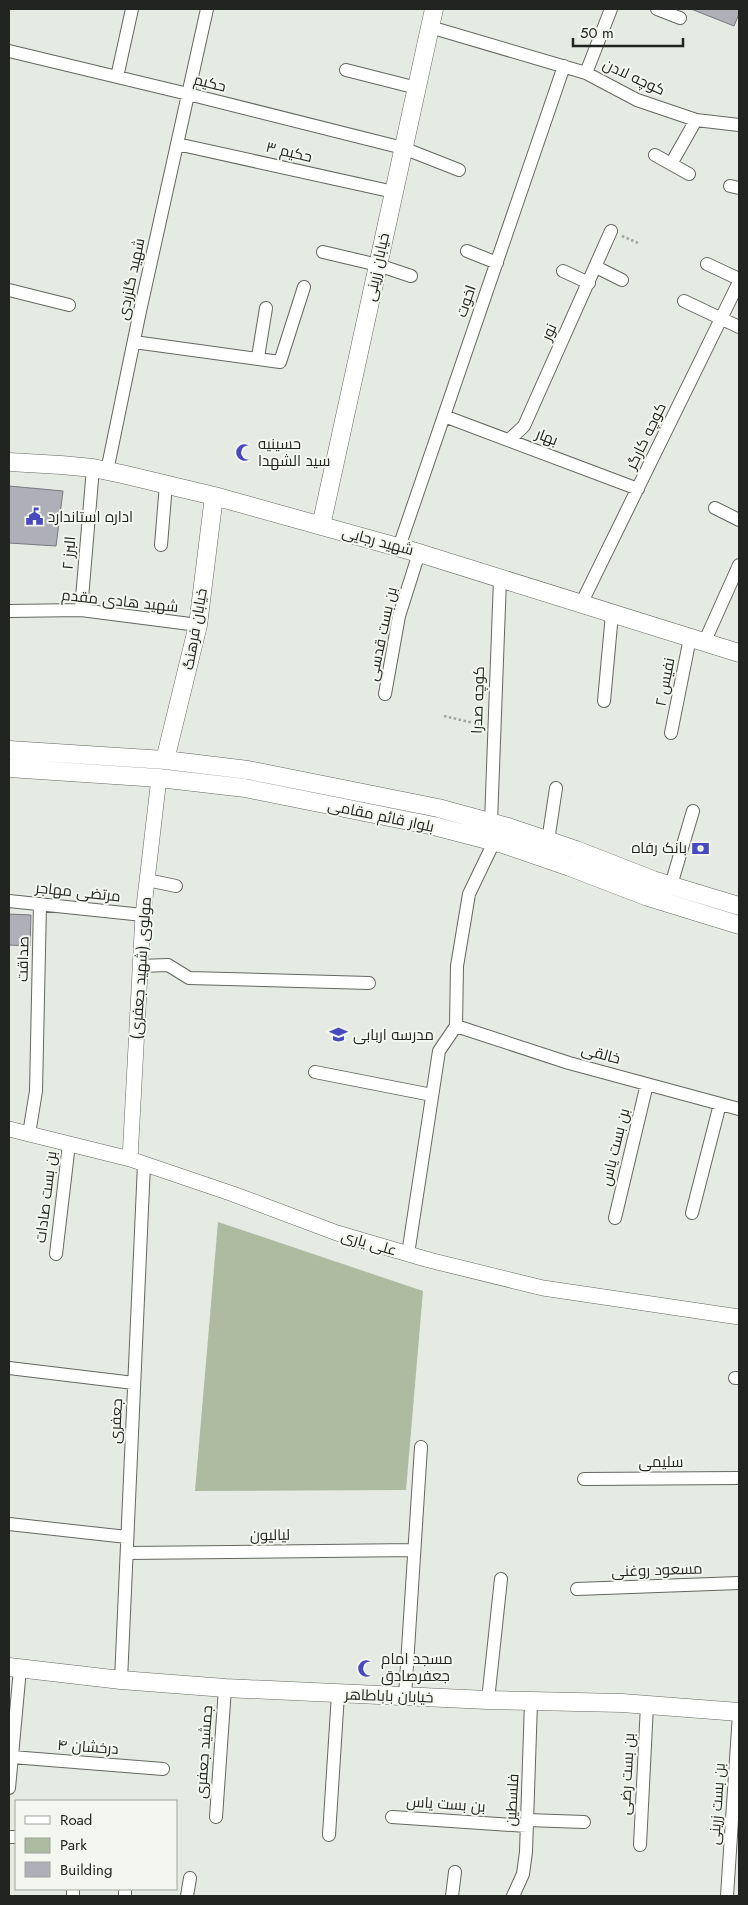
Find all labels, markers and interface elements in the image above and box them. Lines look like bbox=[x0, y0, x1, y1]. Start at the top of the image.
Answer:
scale bar bbox=[573, 15, 683, 47]
text: 50 m bbox=[580, 22, 614, 44]
street label: کوچه لادن bbox=[599, 53, 669, 101]
street label: حکیم bbox=[192, 68, 228, 98]
street label: حکیم ۳ bbox=[264, 136, 314, 168]
street label: خیابان زرینی bbox=[359, 231, 395, 303]
street label: شهید گلزردی bbox=[112, 236, 150, 322]
street label: اخوت bbox=[450, 282, 482, 320]
street label: نور bbox=[535, 320, 562, 345]
street label: کوچه کارگر bbox=[620, 399, 672, 474]
street label: بهار bbox=[532, 422, 561, 451]
place label: حسینیه سید الشهدا bbox=[258, 433, 330, 472]
mosque icon: حسینیه سید الشهدا bbox=[234, 443, 254, 463]
place label: اداره استاندارد bbox=[48, 506, 133, 528]
public building icon: اداره استاندارد bbox=[24, 507, 44, 527]
street label: شهید رجایی bbox=[340, 521, 416, 561]
street label: البرز ۲ bbox=[57, 535, 81, 571]
street label: شهید هادی مقدم bbox=[60, 584, 180, 618]
street label: بن بست قدسی bbox=[361, 585, 403, 683]
street label: خیابان فرهنگ bbox=[177, 587, 213, 671]
street label: نفیس ۲ bbox=[650, 656, 680, 708]
street label: کوچه صدرا bbox=[466, 666, 490, 734]
street label: بلوار قائم مقامی bbox=[326, 794, 436, 838]
place label: بانک رفاه bbox=[632, 837, 687, 859]
bank icon: بانک رفاه bbox=[691, 838, 711, 858]
street label: مرتضی مهاجر bbox=[33, 876, 122, 907]
street label: مولوی (شهید جعفری) bbox=[125, 896, 157, 1040]
street label: صداقت bbox=[12, 936, 34, 982]
place label: مدرسه اربابی bbox=[353, 1024, 434, 1046]
school or university icon: مدرسه اربابی bbox=[329, 1025, 349, 1045]
street label: خالقی bbox=[579, 1038, 623, 1070]
street label: بن بست یاس bbox=[595, 1106, 635, 1188]
street label: بن بست صادات bbox=[29, 1150, 63, 1244]
street label: علی یاری bbox=[339, 1225, 399, 1261]
street label: جعفری bbox=[104, 1398, 128, 1444]
street label: سلیمی bbox=[639, 1451, 683, 1473]
street label: لیالیون bbox=[250, 1524, 290, 1546]
street label: مسعود روغنی bbox=[611, 1557, 703, 1583]
place label: مسجد امام جعفرصادق bbox=[381, 1648, 453, 1687]
mosque icon: مسجد امام جعفرصادق bbox=[357, 1658, 377, 1678]
street label: خیابان باباطاهر bbox=[343, 1683, 434, 1709]
street label: جمشید جعفری bbox=[190, 1705, 218, 1799]
street label: بن بست رضی bbox=[614, 1732, 640, 1816]
street label: درخشان ۴ bbox=[57, 1734, 119, 1760]
street label: بن بست زرینی bbox=[703, 1762, 731, 1846]
street label: فلسطین bbox=[500, 1773, 524, 1827]
street label: بن بست یاس bbox=[406, 1790, 486, 1818]
legend bbox=[15, 1800, 178, 1890]
text: Road bbox=[60, 1809, 92, 1831]
text: Park bbox=[60, 1834, 87, 1856]
text: Building bbox=[60, 1859, 112, 1881]

